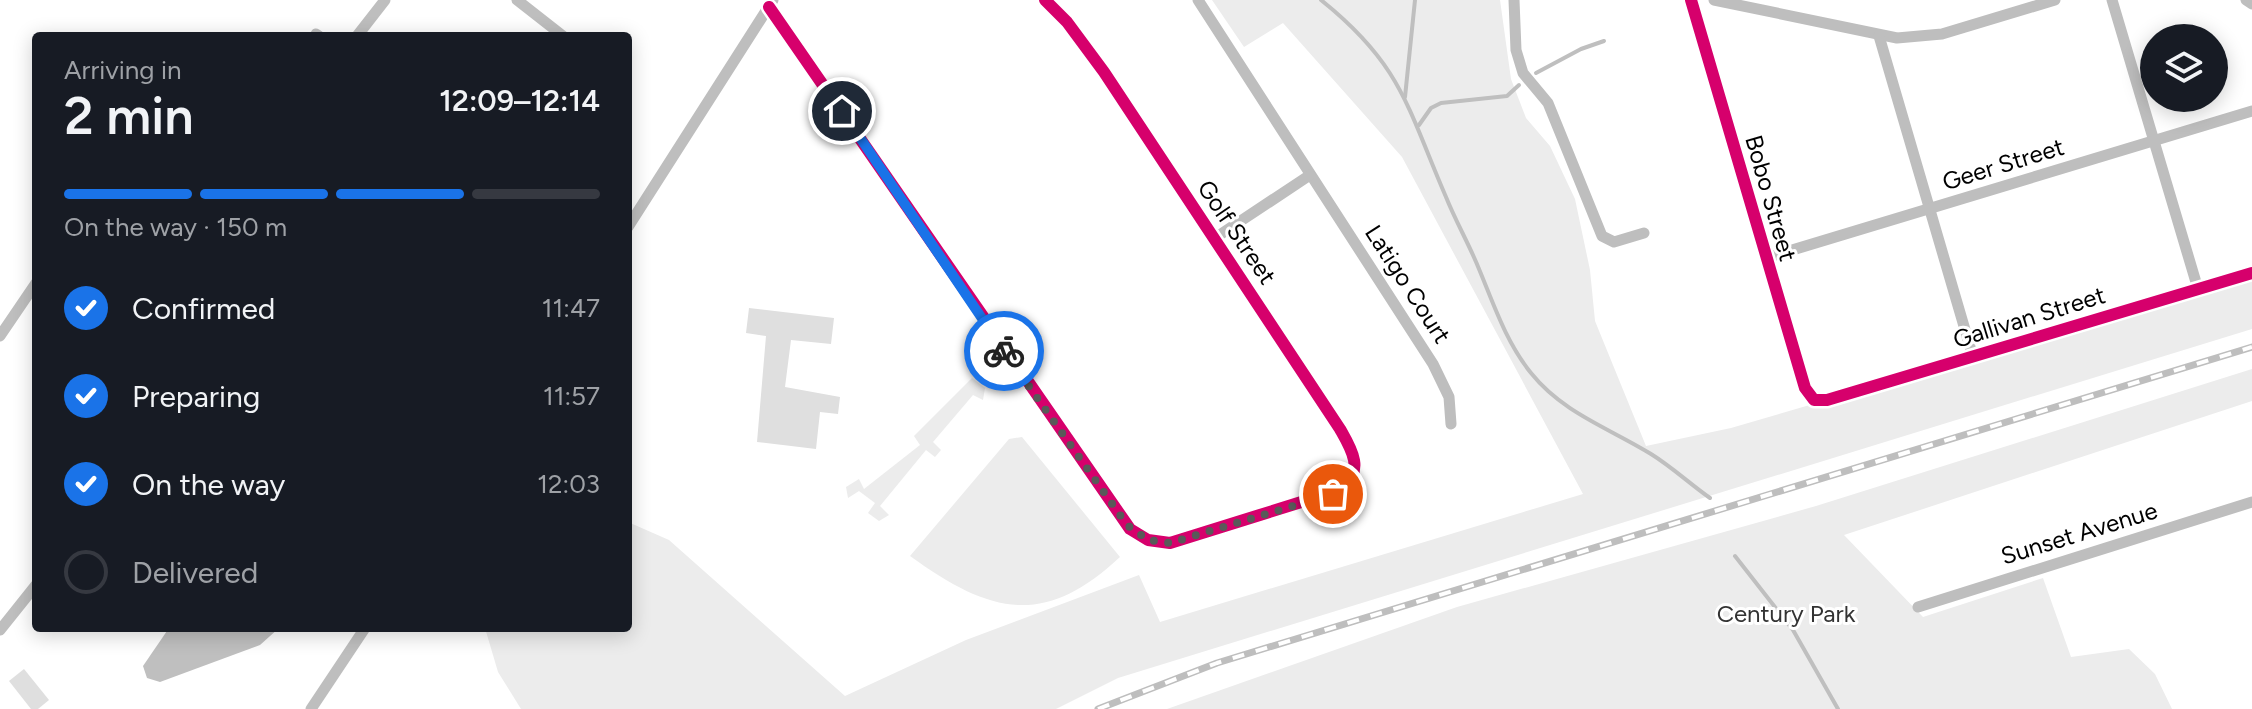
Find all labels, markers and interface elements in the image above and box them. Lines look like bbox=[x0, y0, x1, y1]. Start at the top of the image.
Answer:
map controls bbox=[2140, 24, 2228, 112]
button: layers bbox=[2140, 24, 2228, 112]
text: Arriving in bbox=[64, 54, 182, 86]
pin bbox=[808, 77, 876, 145]
text: 12:09–12:14 bbox=[439, 82, 600, 119]
text: 2 min bbox=[64, 85, 193, 147]
icon: home bbox=[820, 89, 864, 133]
street label: Bobo Street bbox=[1739, 132, 1803, 264]
street label: Geer Street bbox=[1939, 132, 2067, 196]
street label: Golf Street bbox=[1192, 174, 1282, 290]
text: On the way · 150 m bbox=[64, 211, 287, 243]
street label: Latigo Court bbox=[1359, 219, 1457, 349]
street label: Gallivan Street bbox=[1949, 280, 2109, 354]
icon: check bbox=[64, 286, 108, 330]
text: Confirmed bbox=[132, 290, 275, 327]
text: 11:47 bbox=[542, 292, 600, 324]
courier bbox=[964, 311, 1044, 391]
icon: bike bbox=[982, 329, 1026, 373]
icon: check bbox=[64, 374, 108, 418]
text: Preparing bbox=[132, 378, 260, 415]
text: 11:57 bbox=[543, 380, 600, 412]
pin bbox=[1299, 460, 1367, 528]
icon: check bbox=[64, 462, 108, 506]
text: On the way bbox=[132, 466, 285, 503]
text: 12:03 bbox=[537, 468, 600, 500]
icon: bag bbox=[1311, 472, 1355, 516]
street label: Sunset Avenue bbox=[1997, 495, 2161, 571]
text: Delivered bbox=[132, 554, 258, 591]
park label: Century Park bbox=[1717, 599, 1856, 628]

